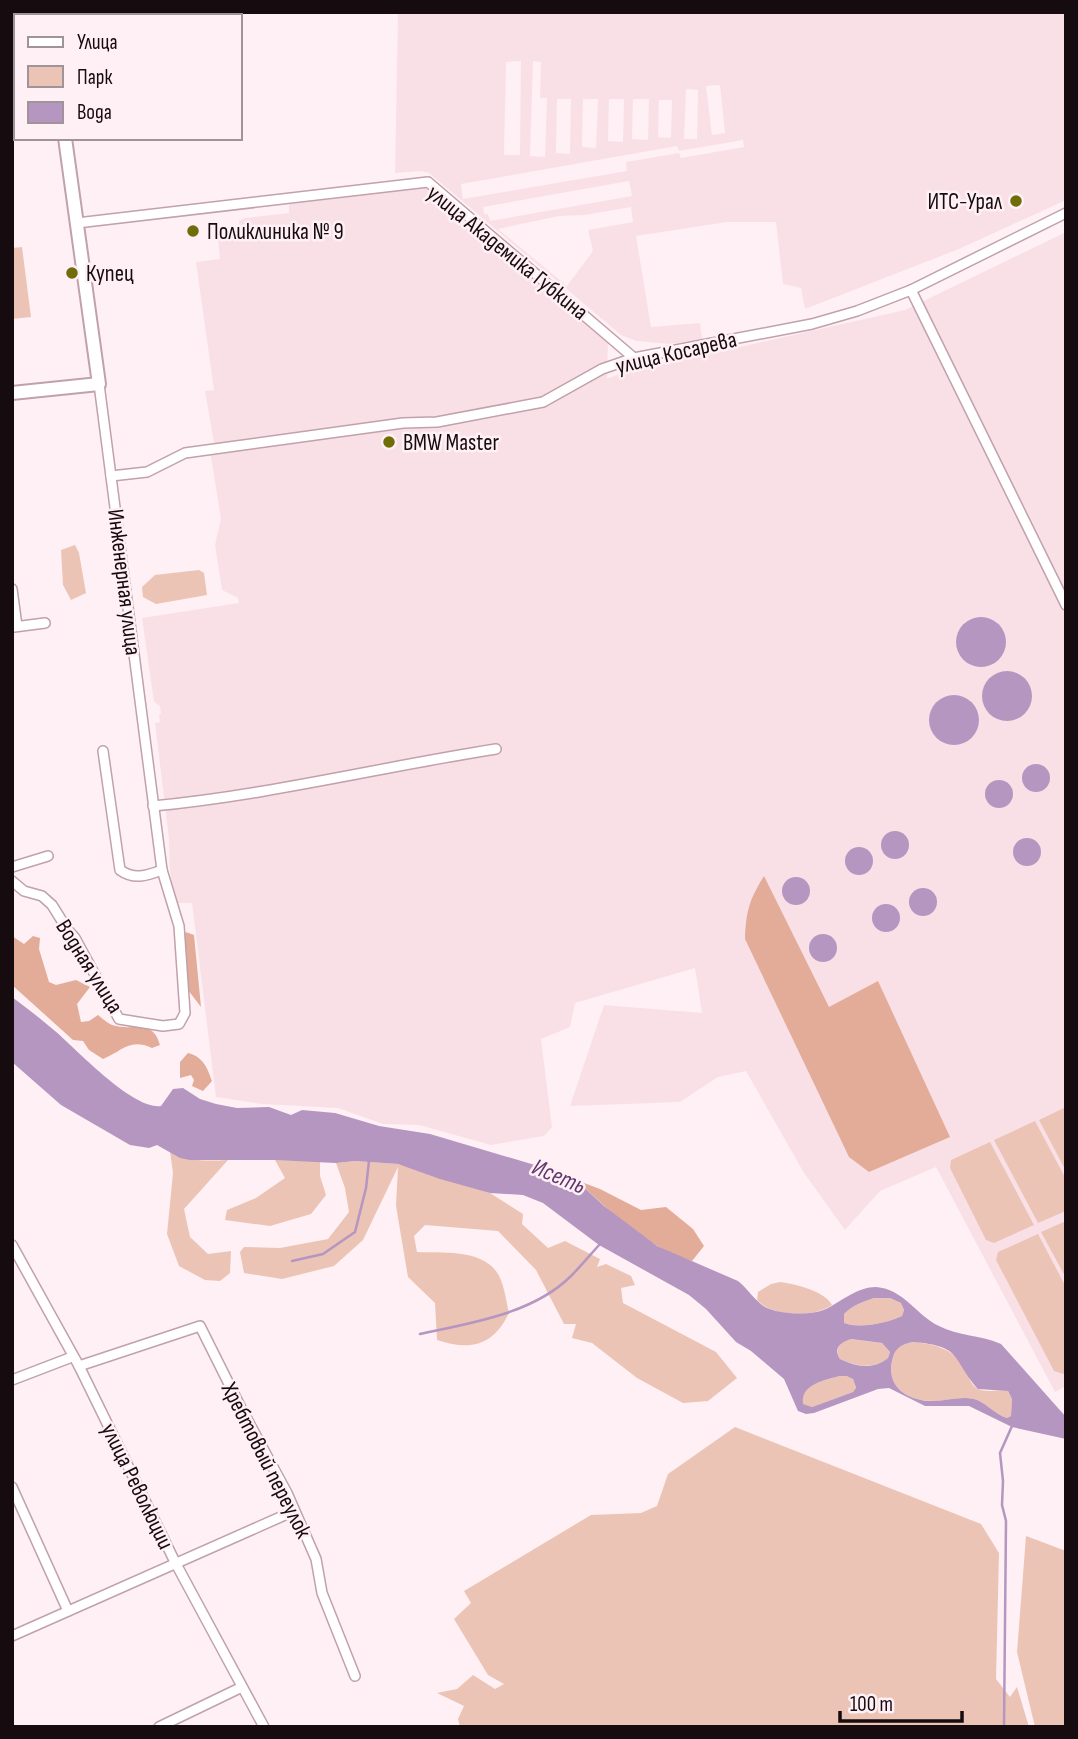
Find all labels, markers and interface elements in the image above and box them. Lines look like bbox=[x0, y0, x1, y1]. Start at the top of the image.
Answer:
legend bbox=[14, 14, 242, 140]
text: Улица bbox=[77, 30, 118, 55]
text: Парк bbox=[77, 65, 112, 90]
text: Вода bbox=[77, 100, 112, 125]
street label: улица Академика Губкина bbox=[421, 179, 594, 326]
place label: ИТС-Урал bbox=[927, 188, 1003, 216]
marker: ИТС-Урал bbox=[1008, 193, 1024, 209]
place label: Поликлиника № 9 bbox=[207, 218, 344, 246]
marker: Поликлиника № 9 bbox=[185, 223, 201, 239]
place label: Купец bbox=[86, 260, 134, 288]
marker: Купец bbox=[64, 265, 80, 281]
street label: улица Косарева bbox=[613, 325, 739, 380]
place label: BMW Master bbox=[403, 429, 499, 457]
marker: BMW Master bbox=[381, 434, 397, 450]
street label: Инженерная улица bbox=[101, 507, 147, 657]
street label: Водная улица bbox=[49, 914, 129, 1019]
water label: Исеть bbox=[528, 1152, 590, 1201]
street label: Хребтовый переулок bbox=[214, 1377, 318, 1543]
street label: улица Революции bbox=[95, 1419, 180, 1554]
scale bar bbox=[840, 1680, 962, 1724]
text: 100 m bbox=[850, 1692, 893, 1717]

